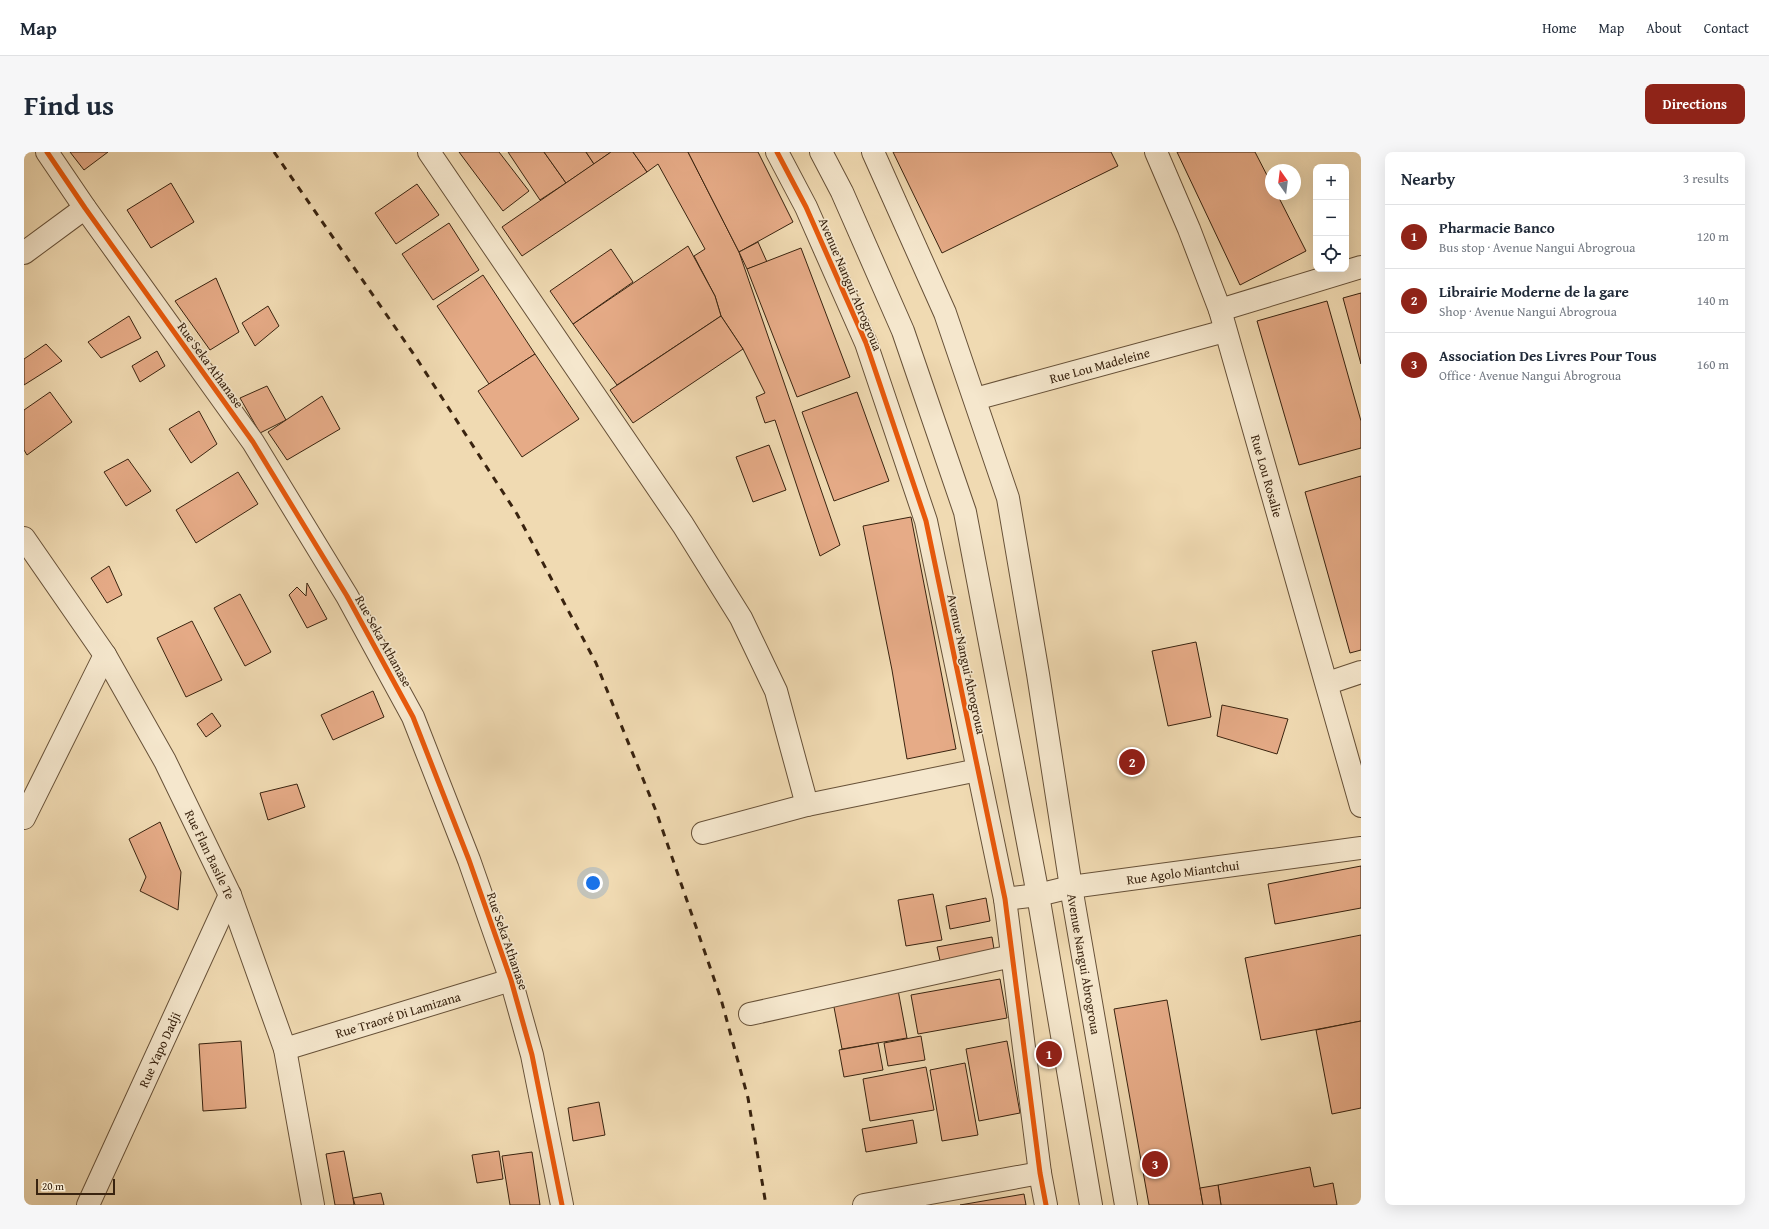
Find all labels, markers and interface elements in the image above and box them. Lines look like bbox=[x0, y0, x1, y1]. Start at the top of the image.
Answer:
text: Map bbox=[20, 14, 57, 42]
text: Home bbox=[1542, 18, 1577, 38]
text: Map bbox=[1599, 18, 1624, 38]
text: About bbox=[1646, 18, 1682, 38]
text: Contact bbox=[1704, 18, 1749, 38]
text: Find us bbox=[24, 84, 114, 125]
button: Directions bbox=[1645, 84, 1745, 124]
north arrow bbox=[1265, 164, 1301, 200]
map controls bbox=[1313, 164, 1349, 272]
button: + bbox=[1313, 164, 1349, 200]
text: Nearby bbox=[1401, 166, 1455, 191]
text: 3 results bbox=[1683, 169, 1729, 188]
button: − bbox=[1313, 200, 1349, 236]
street label: Avenue Nangui Abrogroua bbox=[814, 215, 887, 354]
text: Pharmacie Banco bbox=[1439, 217, 1555, 238]
text: 1 bbox=[1411, 227, 1417, 246]
text: 120 m bbox=[1697, 227, 1729, 246]
button: locate bbox=[1313, 236, 1349, 272]
text: Bus stop · Avenue Nangui Abrogroua bbox=[1439, 238, 1635, 257]
text: Librairie Moderne de la gare bbox=[1439, 281, 1629, 302]
text: 2 bbox=[1411, 291, 1417, 310]
text: 140 m bbox=[1697, 291, 1729, 310]
text: Shop · Avenue Nangui Abrogroua bbox=[1439, 302, 1617, 321]
street label: Rue Seka Athanase bbox=[173, 318, 248, 412]
street label: Rue Lou Madeleine bbox=[1047, 343, 1152, 388]
text: Association Des Livres Pour Tous bbox=[1439, 345, 1657, 366]
text: 3 bbox=[1411, 355, 1417, 374]
text: 160 m bbox=[1697, 355, 1729, 374]
text: Office · Avenue Nangui Abrogroua bbox=[1439, 366, 1621, 385]
street label: Rue Lou Rosalie bbox=[1246, 432, 1287, 520]
street label: Rue Seka Athanase bbox=[350, 592, 417, 691]
street label: Avenue Nangui Abrogroua bbox=[942, 592, 991, 737]
pin: 2 bbox=[1119, 747, 1145, 777]
street label: Rue Flan Basile Te bbox=[180, 807, 240, 902]
street label: Rue Agolo Miantchui bbox=[1125, 855, 1241, 889]
your location bbox=[583, 873, 603, 893]
street label: Rue Seka Athanase bbox=[482, 890, 533, 993]
street label: Avenue Nangui Abrogroua bbox=[1062, 892, 1105, 1037]
street label: Rue Traoré Di Lamizana bbox=[333, 987, 464, 1043]
street label: Rue Yapo Dadji bbox=[134, 1008, 185, 1091]
pin: 1 bbox=[1036, 1039, 1062, 1069]
pin: 3 bbox=[1142, 1149, 1168, 1179]
scale bar bbox=[36, 1177, 115, 1196]
text: 20 m bbox=[42, 1178, 64, 1194]

